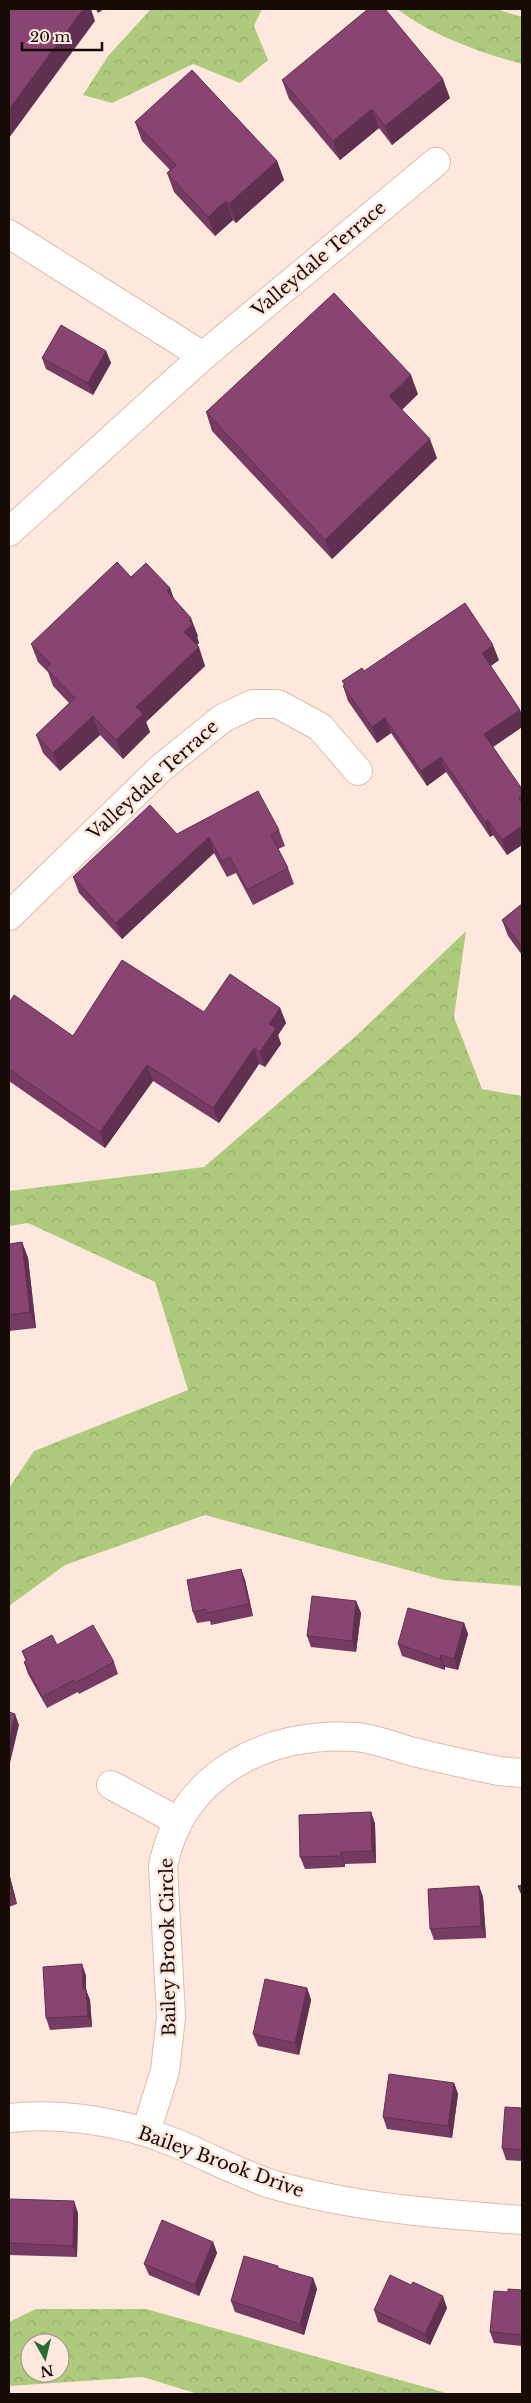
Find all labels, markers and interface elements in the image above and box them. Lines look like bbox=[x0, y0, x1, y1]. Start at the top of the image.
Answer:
scale bar bbox=[22, 20, 102, 52]
text: 20 m bbox=[30, 27, 70, 46]
street label: Valleydale Terrace bbox=[247, 197, 390, 322]
street label: Valleydale Terrace bbox=[82, 716, 223, 845]
street label: Bailey Brook Circle bbox=[155, 1858, 181, 2036]
street label: Bailey Brook Drive bbox=[135, 2122, 307, 2202]
north arrow bbox=[20, 2333, 70, 2383]
text: N bbox=[39, 2361, 55, 2381]

